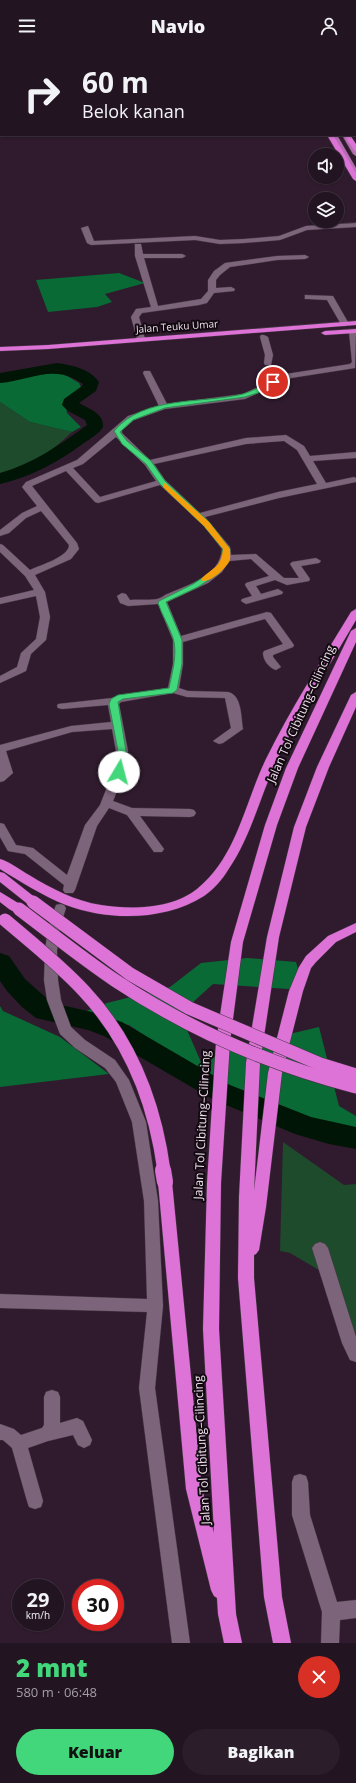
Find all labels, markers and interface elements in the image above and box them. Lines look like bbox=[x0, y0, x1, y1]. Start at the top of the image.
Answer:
text: Navio bbox=[151, 14, 205, 38]
icon: menu bbox=[16, 15, 38, 37]
icon: person bbox=[318, 15, 340, 37]
text: 60 m bbox=[82, 63, 149, 101]
icon: right bbox=[16, 68, 68, 120]
text: Belok kanan bbox=[82, 99, 185, 123]
map controls bbox=[308, 148, 344, 228]
button: sound bbox=[308, 148, 344, 184]
button: layers bbox=[308, 192, 344, 228]
street label: Jalan Teuku Umar bbox=[134, 316, 219, 336]
pin bbox=[256, 365, 290, 399]
icon: arrive bbox=[262, 371, 284, 393]
street label: Jalan Tol Cibitung–Cilincing bbox=[262, 642, 339, 786]
position arrow bbox=[98, 751, 140, 793]
street label: Jalan Tol Cibitung–Cilincing bbox=[189, 1050, 214, 1201]
street label: Jalan Tol Cibitung–Cilincing bbox=[189, 1375, 214, 1526]
speed limit sign: 30 bbox=[72, 1579, 124, 1631]
text: 29 bbox=[27, 1586, 49, 1613]
text: km/h bbox=[26, 1608, 50, 1622]
text: 2 mnt bbox=[16, 1651, 87, 1684]
button: close bbox=[298, 1656, 340, 1698]
text: 580 m · 06:48 bbox=[16, 1683, 97, 1701]
button: Keluar bbox=[16, 1729, 174, 1775]
button: Bagikan bbox=[182, 1729, 340, 1775]

